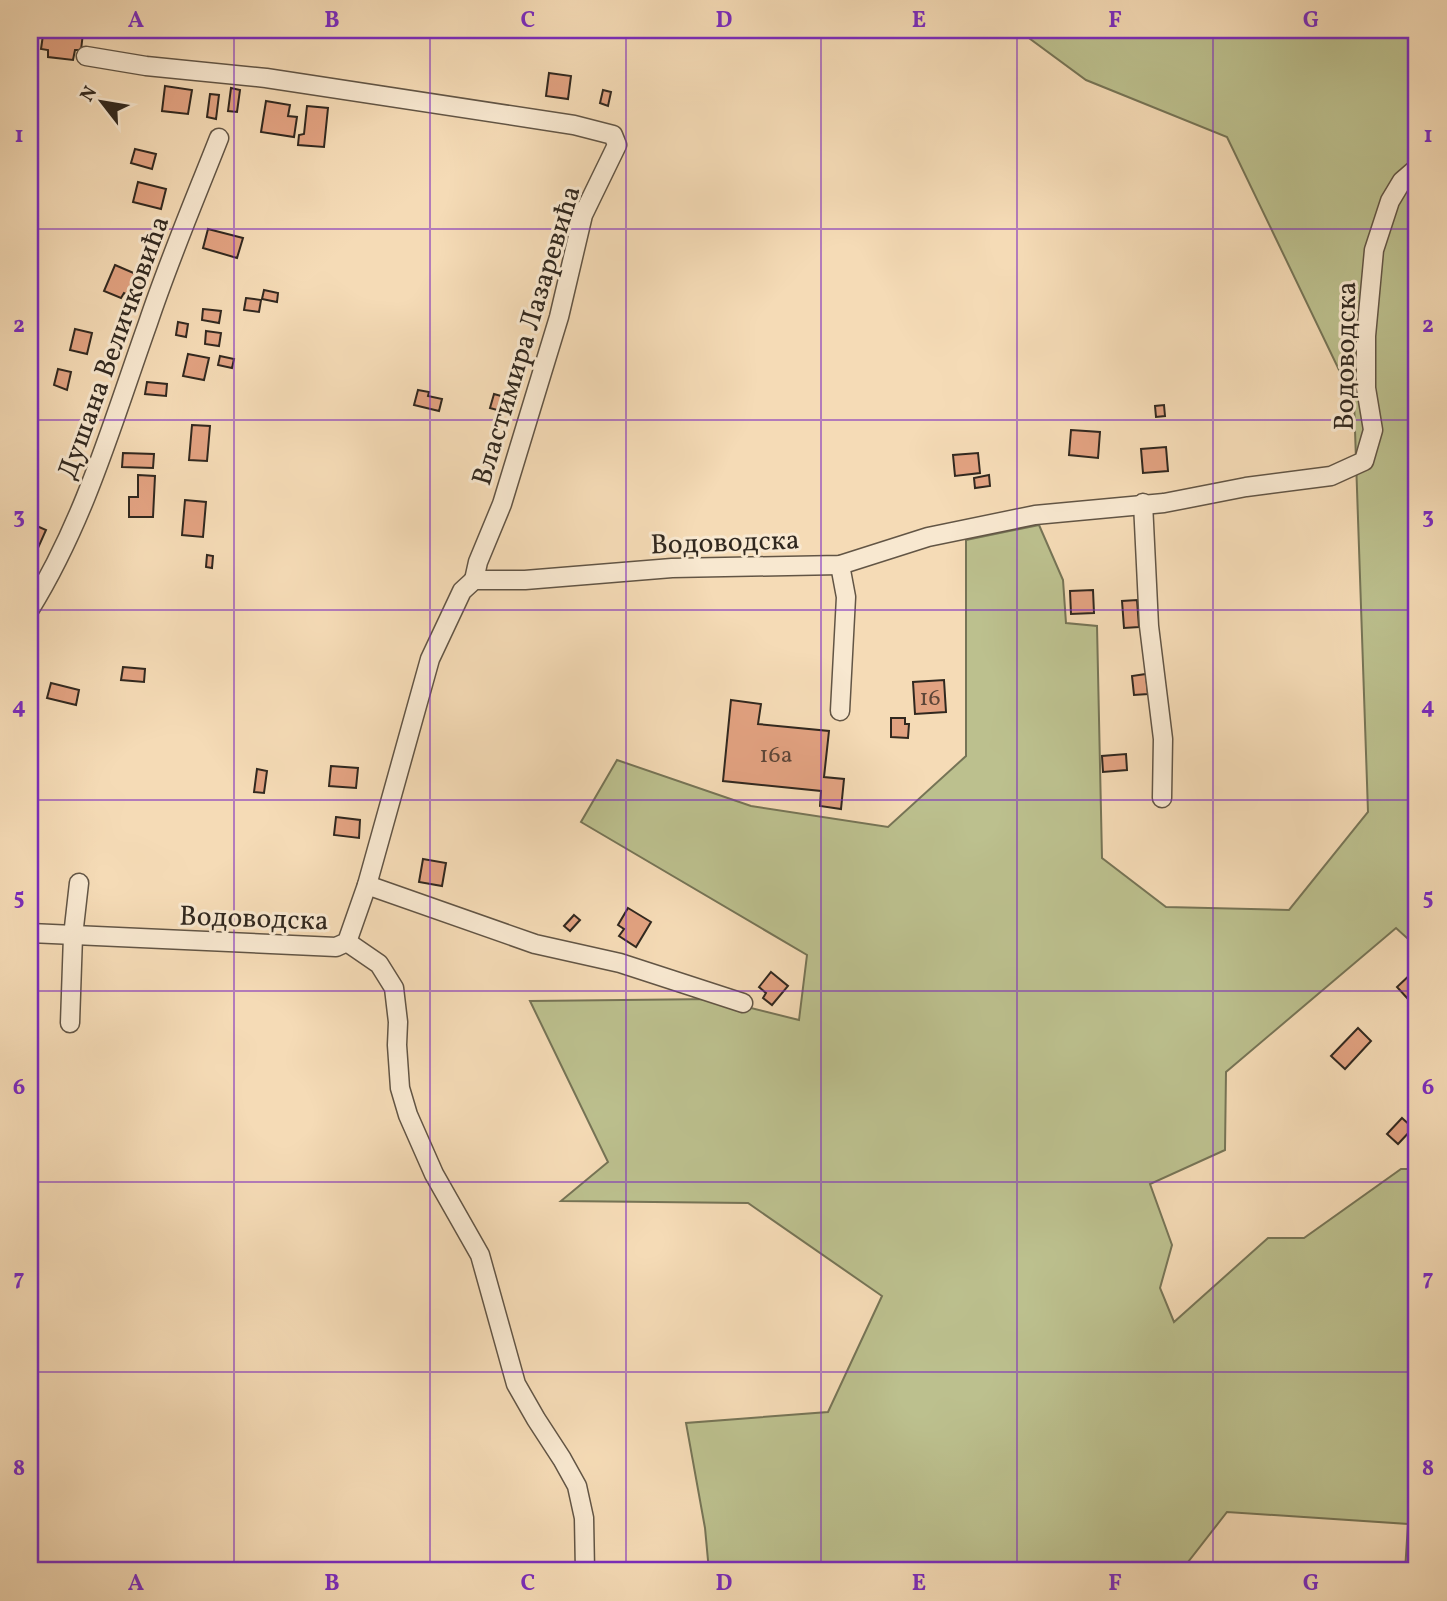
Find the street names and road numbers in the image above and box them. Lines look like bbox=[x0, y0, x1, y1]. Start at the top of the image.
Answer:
street label: Властимира Лазаревића bbox=[463, 181, 592, 490]
street label: Душана Величковића bbox=[49, 211, 180, 485]
street label: Водоводска bbox=[1326, 281, 1367, 431]
street label: Водоводска bbox=[650, 521, 800, 566]
street label: Водоводска bbox=[179, 897, 329, 942]

